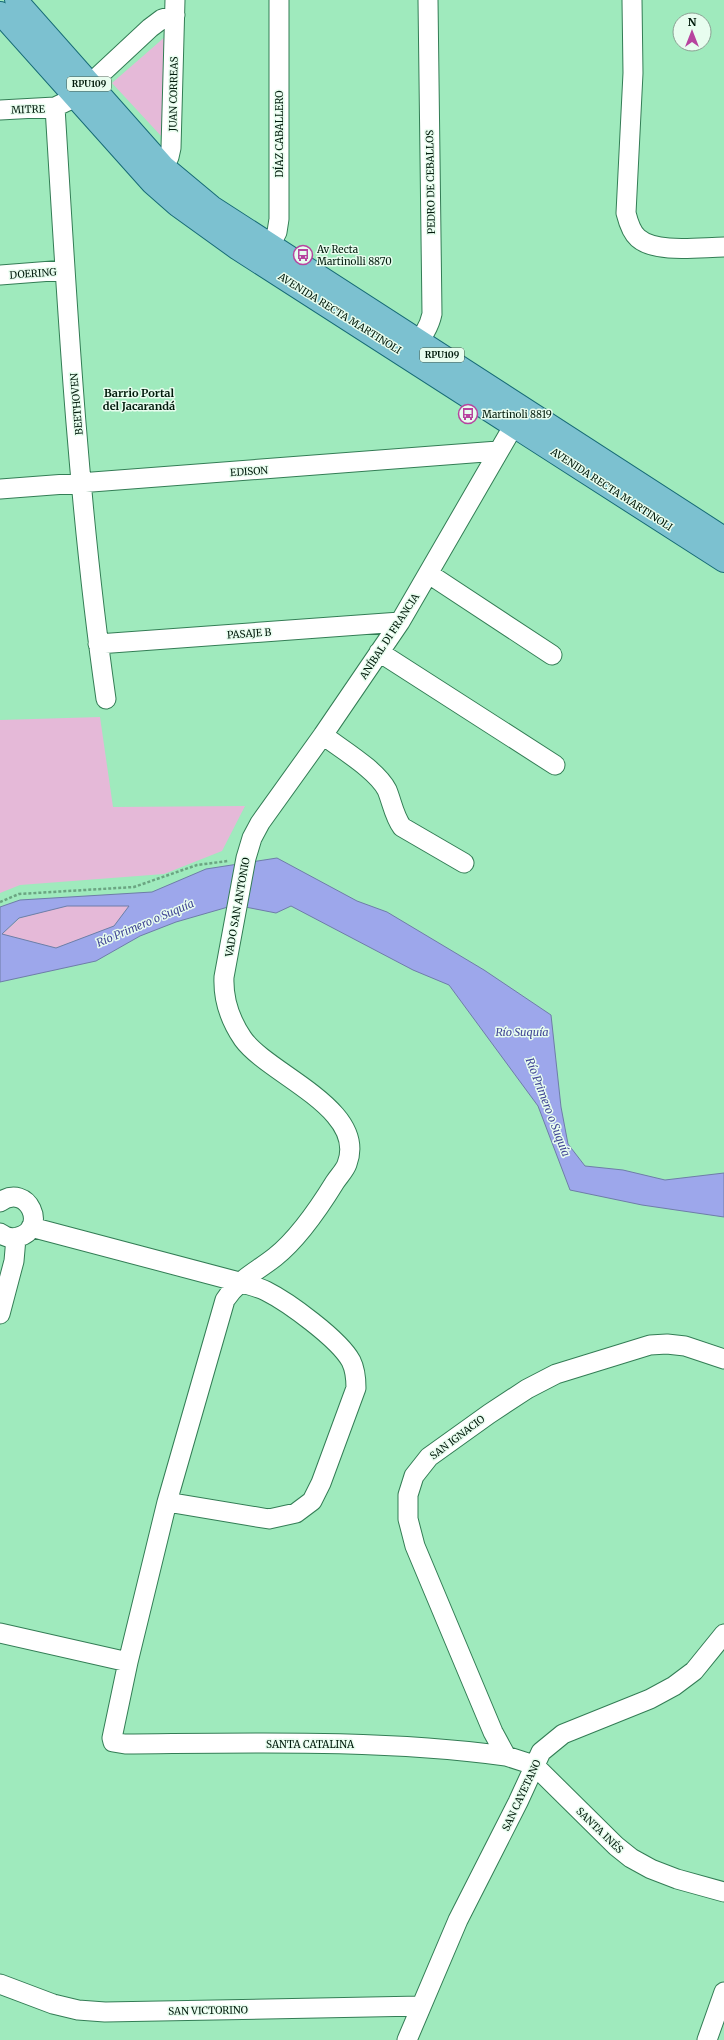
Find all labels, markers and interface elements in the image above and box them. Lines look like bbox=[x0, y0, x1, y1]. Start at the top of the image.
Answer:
north arrow bbox=[672, 12, 712, 52]
text: N bbox=[688, 15, 697, 29]
street label: JUAN CORREAS bbox=[166, 56, 181, 133]
road number: RPU109 bbox=[67, 77, 111, 91]
street label: DÍAZ CABALLERO bbox=[272, 91, 286, 177]
street label: MITRE bbox=[11, 102, 46, 117]
street label: PEDRO DE CEBALLOS bbox=[423, 130, 438, 234]
place label: Av Recta Martinolli 8870 bbox=[316, 243, 392, 268]
bus stop icon: Av Recta Martinolli 8870 bbox=[292, 244, 314, 266]
street label: DOERING bbox=[9, 265, 58, 282]
street label: AVENIDA RECTA MARTINOLI bbox=[275, 270, 404, 357]
road number: RPU109 bbox=[420, 348, 464, 362]
street label: BEETHOVEN bbox=[67, 372, 86, 436]
district label: Barrio Portal del Jacarandá bbox=[103, 386, 175, 413]
bus stop icon: Martinoli 8819 bbox=[457, 403, 479, 425]
place label: Martinoli 8819 bbox=[482, 408, 552, 421]
street label: AVENIDA RECTA MARTINOLI bbox=[548, 445, 675, 534]
street label: EDISON bbox=[230, 464, 269, 479]
street label: ANÍBAL DI FRANCIA bbox=[355, 590, 423, 683]
street label: PASAJE B bbox=[226, 625, 272, 642]
street label: VADO SAN ANTONIO bbox=[222, 856, 253, 959]
water label: Río Primero o Suquía bbox=[94, 896, 196, 950]
water label: Río Suquía bbox=[495, 1025, 549, 1039]
water label: Río Primero o Suquía bbox=[523, 1056, 573, 1158]
street label: SAN IGNACIO bbox=[427, 1412, 487, 1462]
street label: SANTA CATALINA bbox=[266, 1738, 355, 1751]
street label: SAN CAYETANO bbox=[499, 1757, 544, 1833]
street label: SANTA INÉS bbox=[573, 1804, 627, 1856]
street label: SAN VICTORINO bbox=[168, 2003, 248, 2018]

